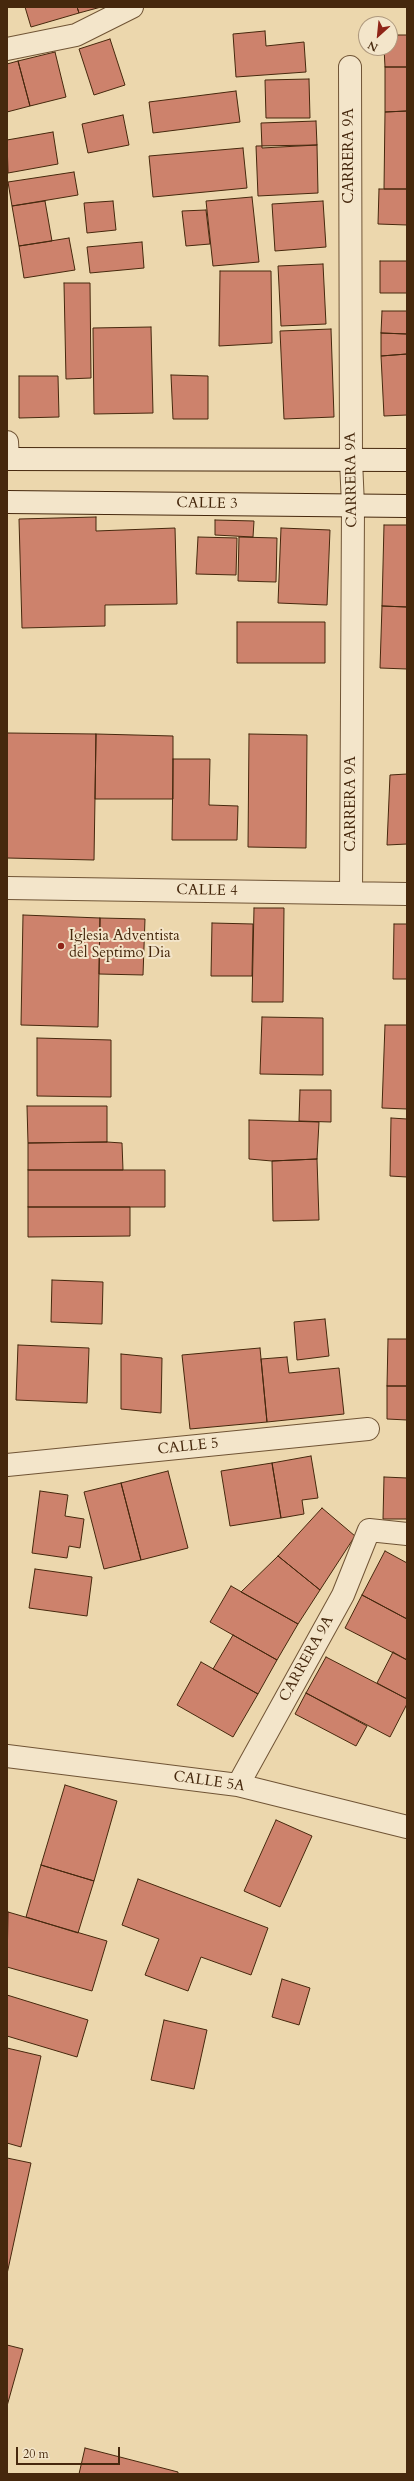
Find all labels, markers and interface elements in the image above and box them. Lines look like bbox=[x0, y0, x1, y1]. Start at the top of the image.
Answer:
north arrow bbox=[358, 16, 398, 56]
text: N bbox=[365, 37, 380, 55]
street label: CARRERA 9A bbox=[341, 108, 359, 204]
street label: CARRERA 9A bbox=[342, 432, 362, 528]
street label: CALLE 3 bbox=[176, 494, 238, 514]
street label: CARRERA 9A bbox=[343, 756, 361, 852]
street label: CALLE 4 bbox=[176, 881, 238, 901]
place label: Iglesia Adventista del Septimo Dia bbox=[69, 928, 180, 963]
marker: Iglesia Adventista del Septimo Dia bbox=[56, 941, 66, 951]
street label: CALLE 5 bbox=[157, 1435, 219, 1459]
street label: CARRERA 9A bbox=[276, 1613, 338, 1705]
street label: CALLE 5A bbox=[172, 1768, 246, 1796]
scale bar bbox=[18, 2439, 122, 2465]
text: 20 m bbox=[23, 2446, 49, 2462]

